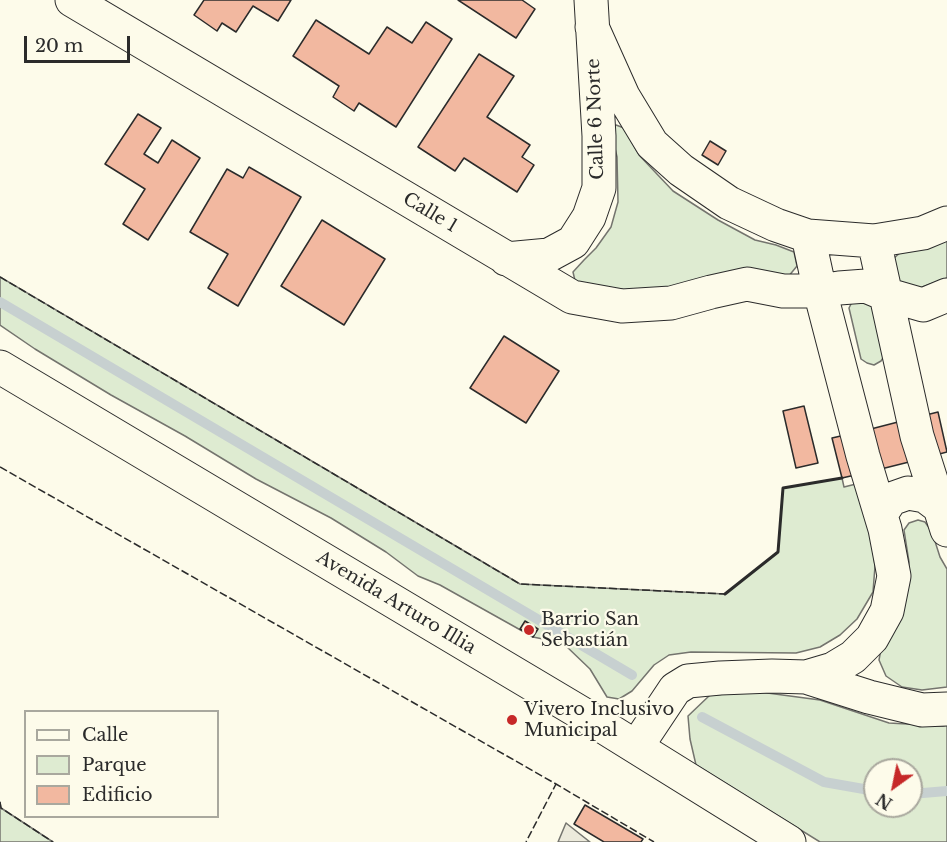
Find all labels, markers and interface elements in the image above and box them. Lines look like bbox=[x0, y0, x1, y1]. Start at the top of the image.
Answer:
scale bar bbox=[27, 24, 134, 62]
text: 20 m bbox=[35, 35, 83, 57]
street label: Calle 6 Norte bbox=[583, 58, 609, 180]
street label: Calle 1 bbox=[399, 188, 461, 238]
street label: Avenida Arturo Illia bbox=[313, 547, 479, 659]
place label: Barrio San Sebastián bbox=[541, 609, 639, 652]
marker: Barrio San Sebastián bbox=[522, 623, 536, 637]
place label: Vivero Inclusivo Municipal bbox=[524, 699, 674, 742]
legend bbox=[24, 710, 219, 818]
marker: Vivero Inclusivo Municipal bbox=[505, 713, 519, 727]
text: Calle bbox=[82, 724, 128, 746]
text: Parque bbox=[82, 754, 147, 776]
north arrow bbox=[863, 758, 923, 818]
text: Edificio bbox=[82, 784, 153, 806]
text: N bbox=[873, 789, 896, 814]

